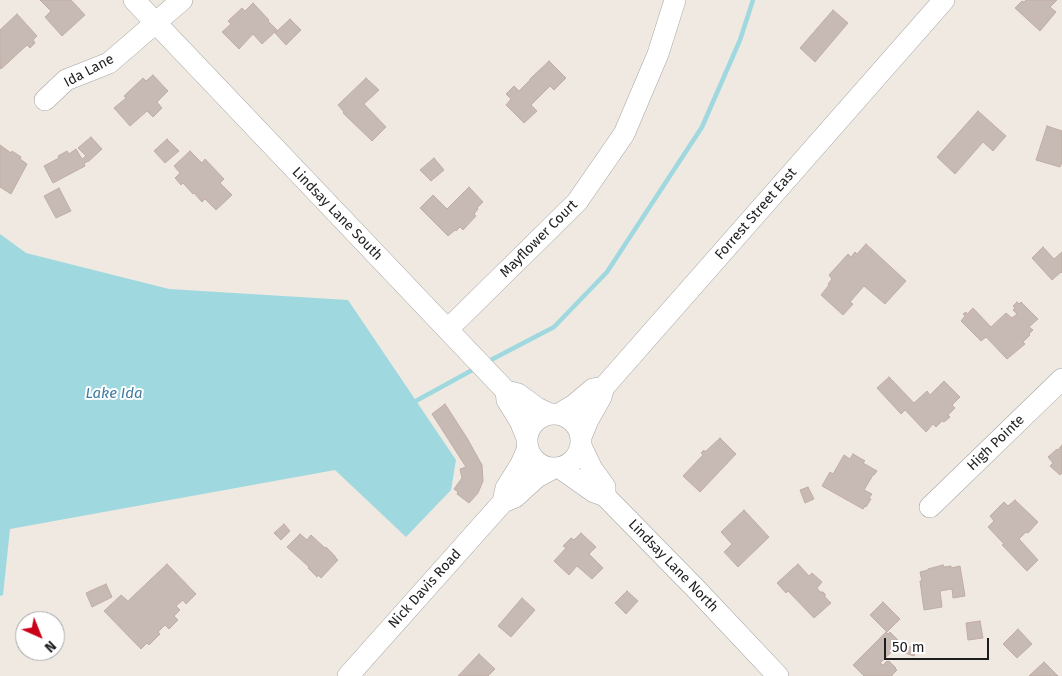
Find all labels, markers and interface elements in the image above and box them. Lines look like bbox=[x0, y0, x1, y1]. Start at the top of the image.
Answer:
street label: Ida Lane bbox=[61, 51, 117, 91]
street label: Lindsay Lane South bbox=[288, 164, 386, 264]
street label: Forrest Street East bbox=[712, 165, 800, 263]
street label: Mayflower Court bbox=[497, 197, 581, 281]
water label: Lake Ida bbox=[85, 385, 143, 403]
street label: High Pointe bbox=[964, 412, 1028, 474]
street label: Lindsay Lane North bbox=[624, 516, 722, 616]
street label: Nick Davis Road bbox=[385, 546, 465, 632]
north arrow bbox=[15, 611, 65, 661]
scale bar bbox=[887, 628, 992, 660]
text: N bbox=[41, 637, 59, 656]
text: 50 m bbox=[892, 638, 925, 656]

